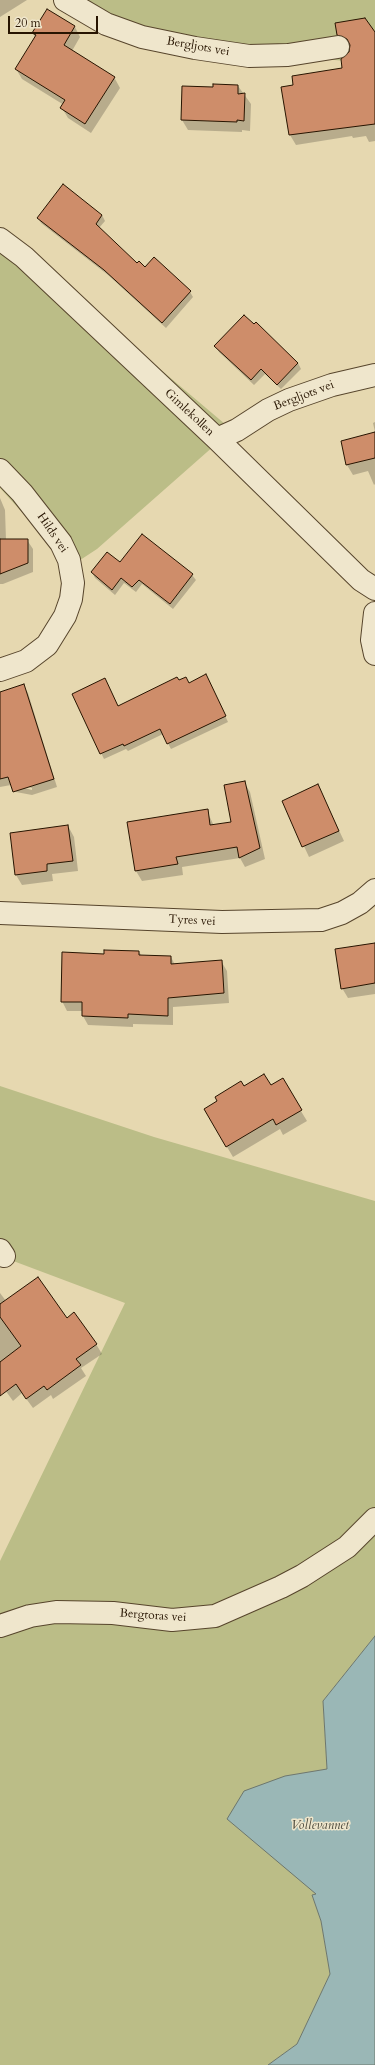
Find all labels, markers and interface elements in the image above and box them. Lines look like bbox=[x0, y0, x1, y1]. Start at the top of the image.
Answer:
scale bar bbox=[10, 8, 100, 34]
text: 20 m bbox=[15, 15, 41, 31]
street label: Bergljots vei bbox=[165, 34, 231, 60]
street label: Bergljots vei bbox=[272, 378, 336, 414]
street label: Gimlekollen bbox=[161, 386, 217, 440]
street label: Hilds vei bbox=[33, 510, 71, 556]
street label: Tyres vei bbox=[168, 913, 216, 929]
street label: Bergtoras vei bbox=[119, 1606, 187, 1626]
water label: Vollevannet bbox=[291, 1818, 349, 1834]

